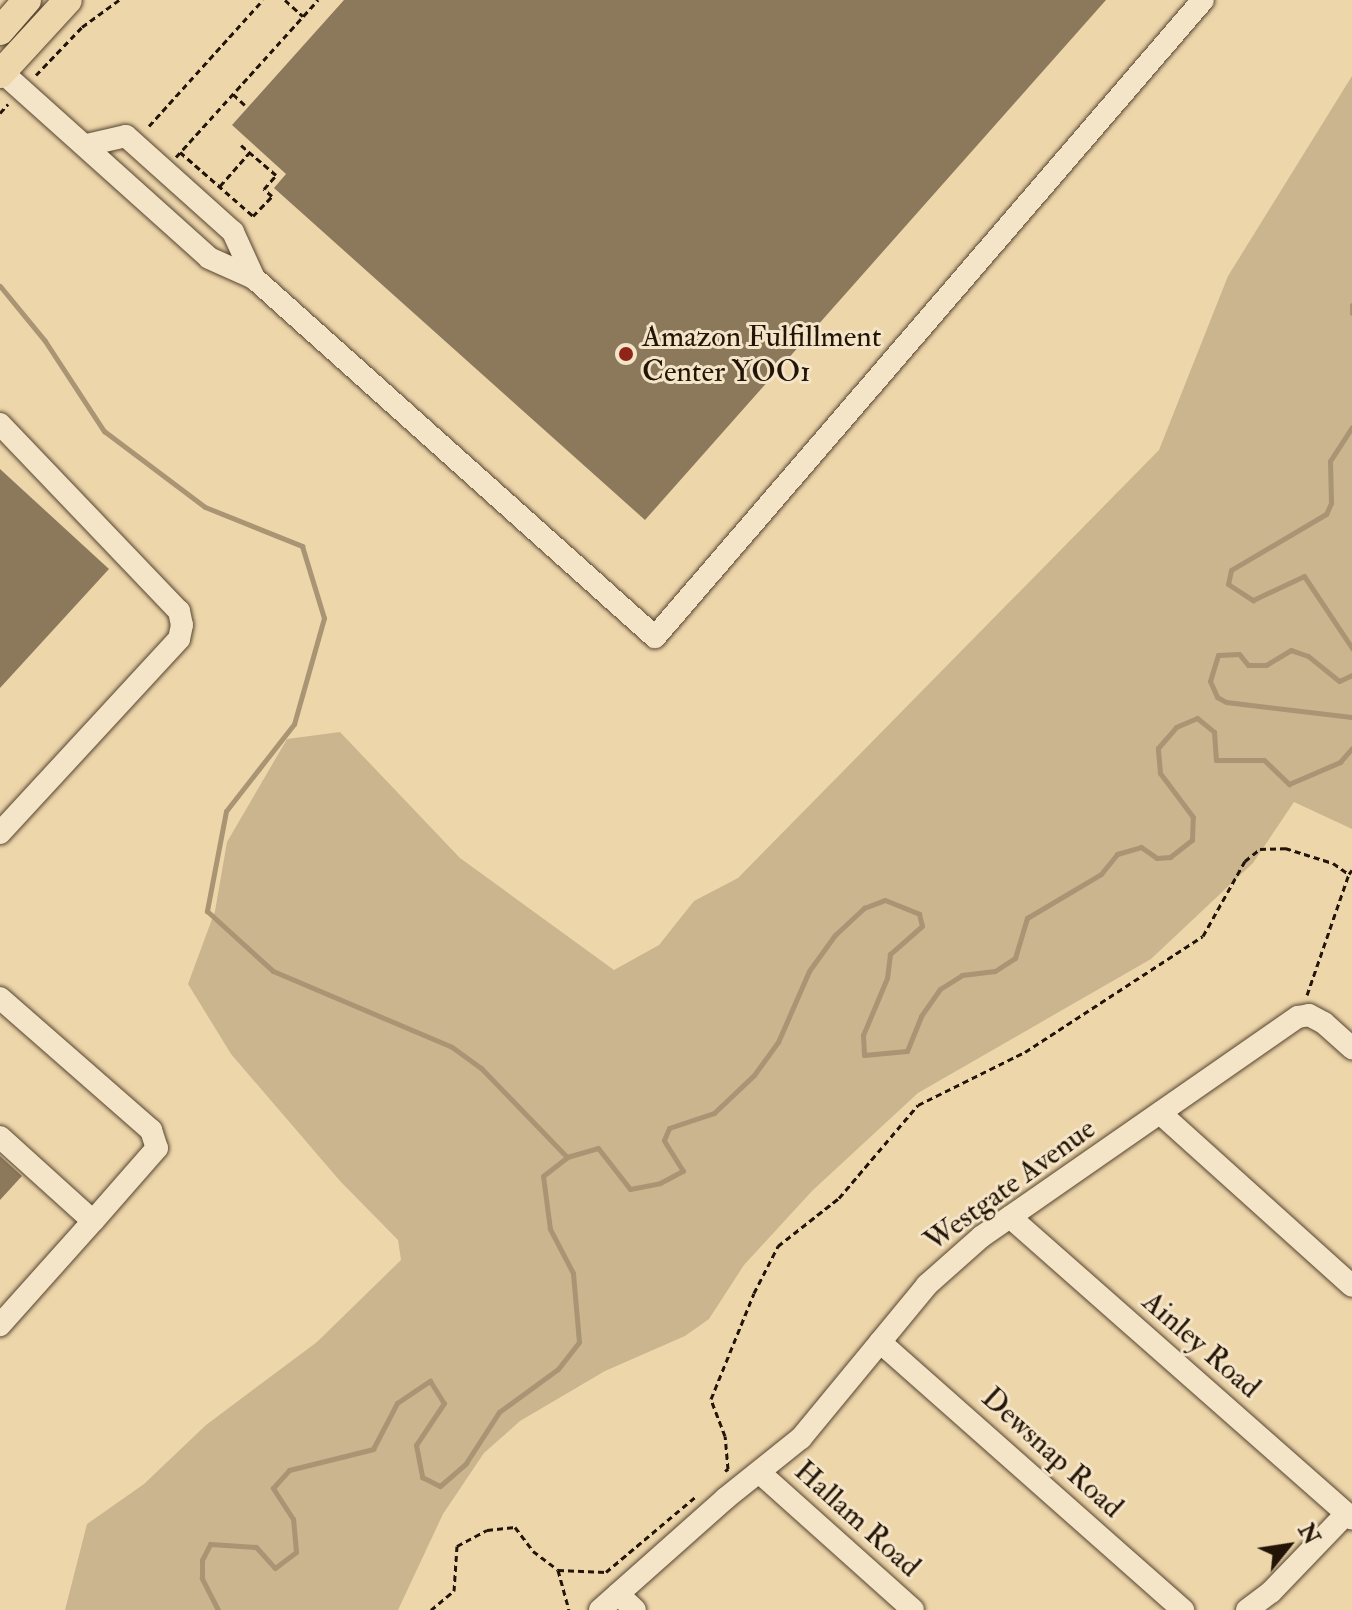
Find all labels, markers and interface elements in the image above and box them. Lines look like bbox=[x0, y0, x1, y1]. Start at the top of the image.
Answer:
place label: Amazon Fulfillment Center YOO1 bbox=[642, 319, 881, 390]
marker: Amazon Fulfillment Center YOO1 bbox=[617, 345, 635, 363]
street label: Westgate Avenue bbox=[917, 1111, 1103, 1259]
street label: Ainley Road bbox=[1135, 1284, 1267, 1406]
street label: Dewsnap Road bbox=[974, 1380, 1130, 1526]
street label: Hallam Road bbox=[787, 1453, 927, 1585]
north arrow bbox=[1248, 1506, 1328, 1586]
text: N bbox=[1292, 1518, 1326, 1550]

